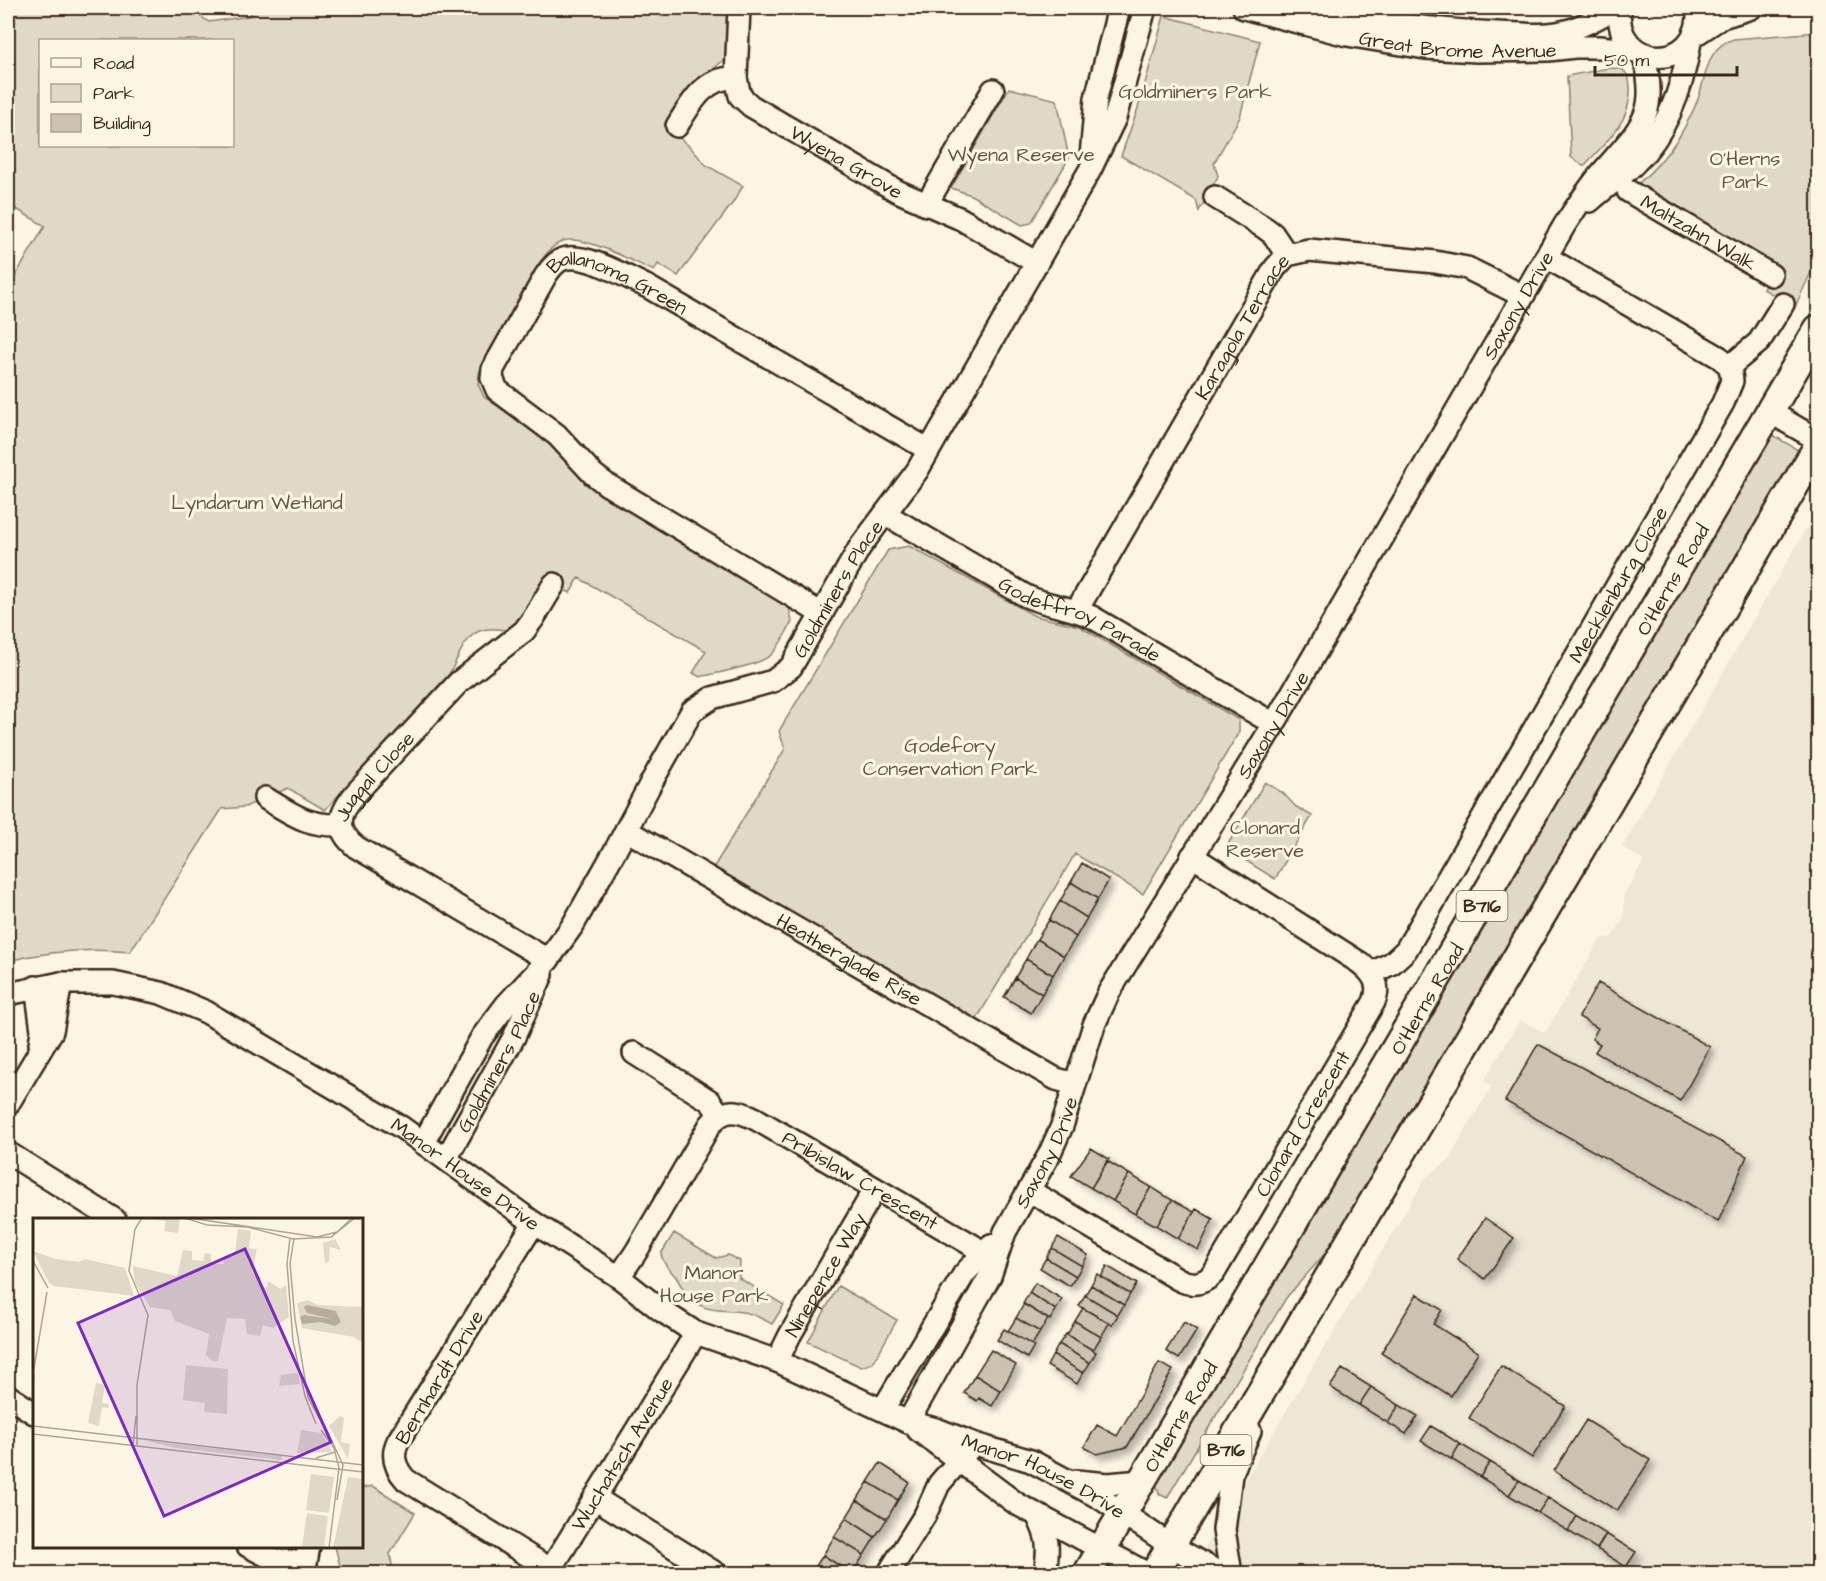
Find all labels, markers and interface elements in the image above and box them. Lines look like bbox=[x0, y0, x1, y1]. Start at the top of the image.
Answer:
street label: Great Brome Avenue bbox=[1357, 24, 1558, 66]
legend bbox=[39, 39, 234, 147]
scale bar bbox=[1595, 39, 1738, 77]
text: 50 m bbox=[1604, 48, 1649, 73]
text: Road bbox=[93, 51, 134, 76]
park label: Goldminers Park bbox=[1118, 78, 1272, 106]
text: Park bbox=[93, 81, 135, 106]
text: Building bbox=[93, 111, 151, 137]
street label: Wyena Grove bbox=[785, 119, 908, 206]
park label: Wyena Reserve bbox=[948, 141, 1095, 170]
park label: O'Herns Park bbox=[1710, 145, 1780, 196]
street label: Maltzahn Walk bbox=[1635, 188, 1762, 279]
street label: Ballanoma Green bbox=[540, 245, 693, 322]
street label: Saxony Drive bbox=[1476, 246, 1561, 365]
street label: Karagola Terrace bbox=[1189, 248, 1297, 405]
park label: Lyndarum Wetland bbox=[171, 489, 343, 518]
street label: Mecklenburg Close bbox=[1562, 501, 1675, 668]
street label: Goldminers Place bbox=[786, 514, 891, 663]
street label: O'Herns Road bbox=[1630, 519, 1717, 641]
street label: Godeffroy Parade bbox=[993, 570, 1166, 669]
street label: Saxony Drive bbox=[1231, 666, 1317, 784]
street label: Juggal Close bbox=[328, 725, 422, 825]
park label: Godefory Conservation Park bbox=[863, 732, 1037, 783]
park label: Clonard Reserve bbox=[1226, 814, 1304, 865]
road number: B716 bbox=[1456, 891, 1508, 921]
street label: Heatherglade Rise bbox=[771, 907, 927, 1013]
street label: O'Herns Road bbox=[1384, 939, 1471, 1060]
street label: Goldminers Place bbox=[451, 986, 548, 1138]
street label: Clonard Crescent bbox=[1249, 1045, 1357, 1202]
street label: Saxony Drive bbox=[1008, 1093, 1085, 1214]
street label: Manor House Drive bbox=[385, 1111, 545, 1238]
street label: Pribislaw Crescent bbox=[777, 1124, 943, 1237]
street label: Ninepence Way bbox=[779, 1208, 874, 1343]
inset map bbox=[33, 1218, 363, 1548]
park label: Manor House Park bbox=[660, 1259, 768, 1310]
street label: Bernhardt Drive bbox=[389, 1305, 491, 1450]
street label: O'Herns Road bbox=[1137, 1356, 1225, 1478]
street label: Wuchatsch Avenue bbox=[565, 1372, 681, 1536]
street label: Manor House Drive bbox=[957, 1427, 1130, 1526]
road number: B716 bbox=[1200, 1435, 1252, 1465]

